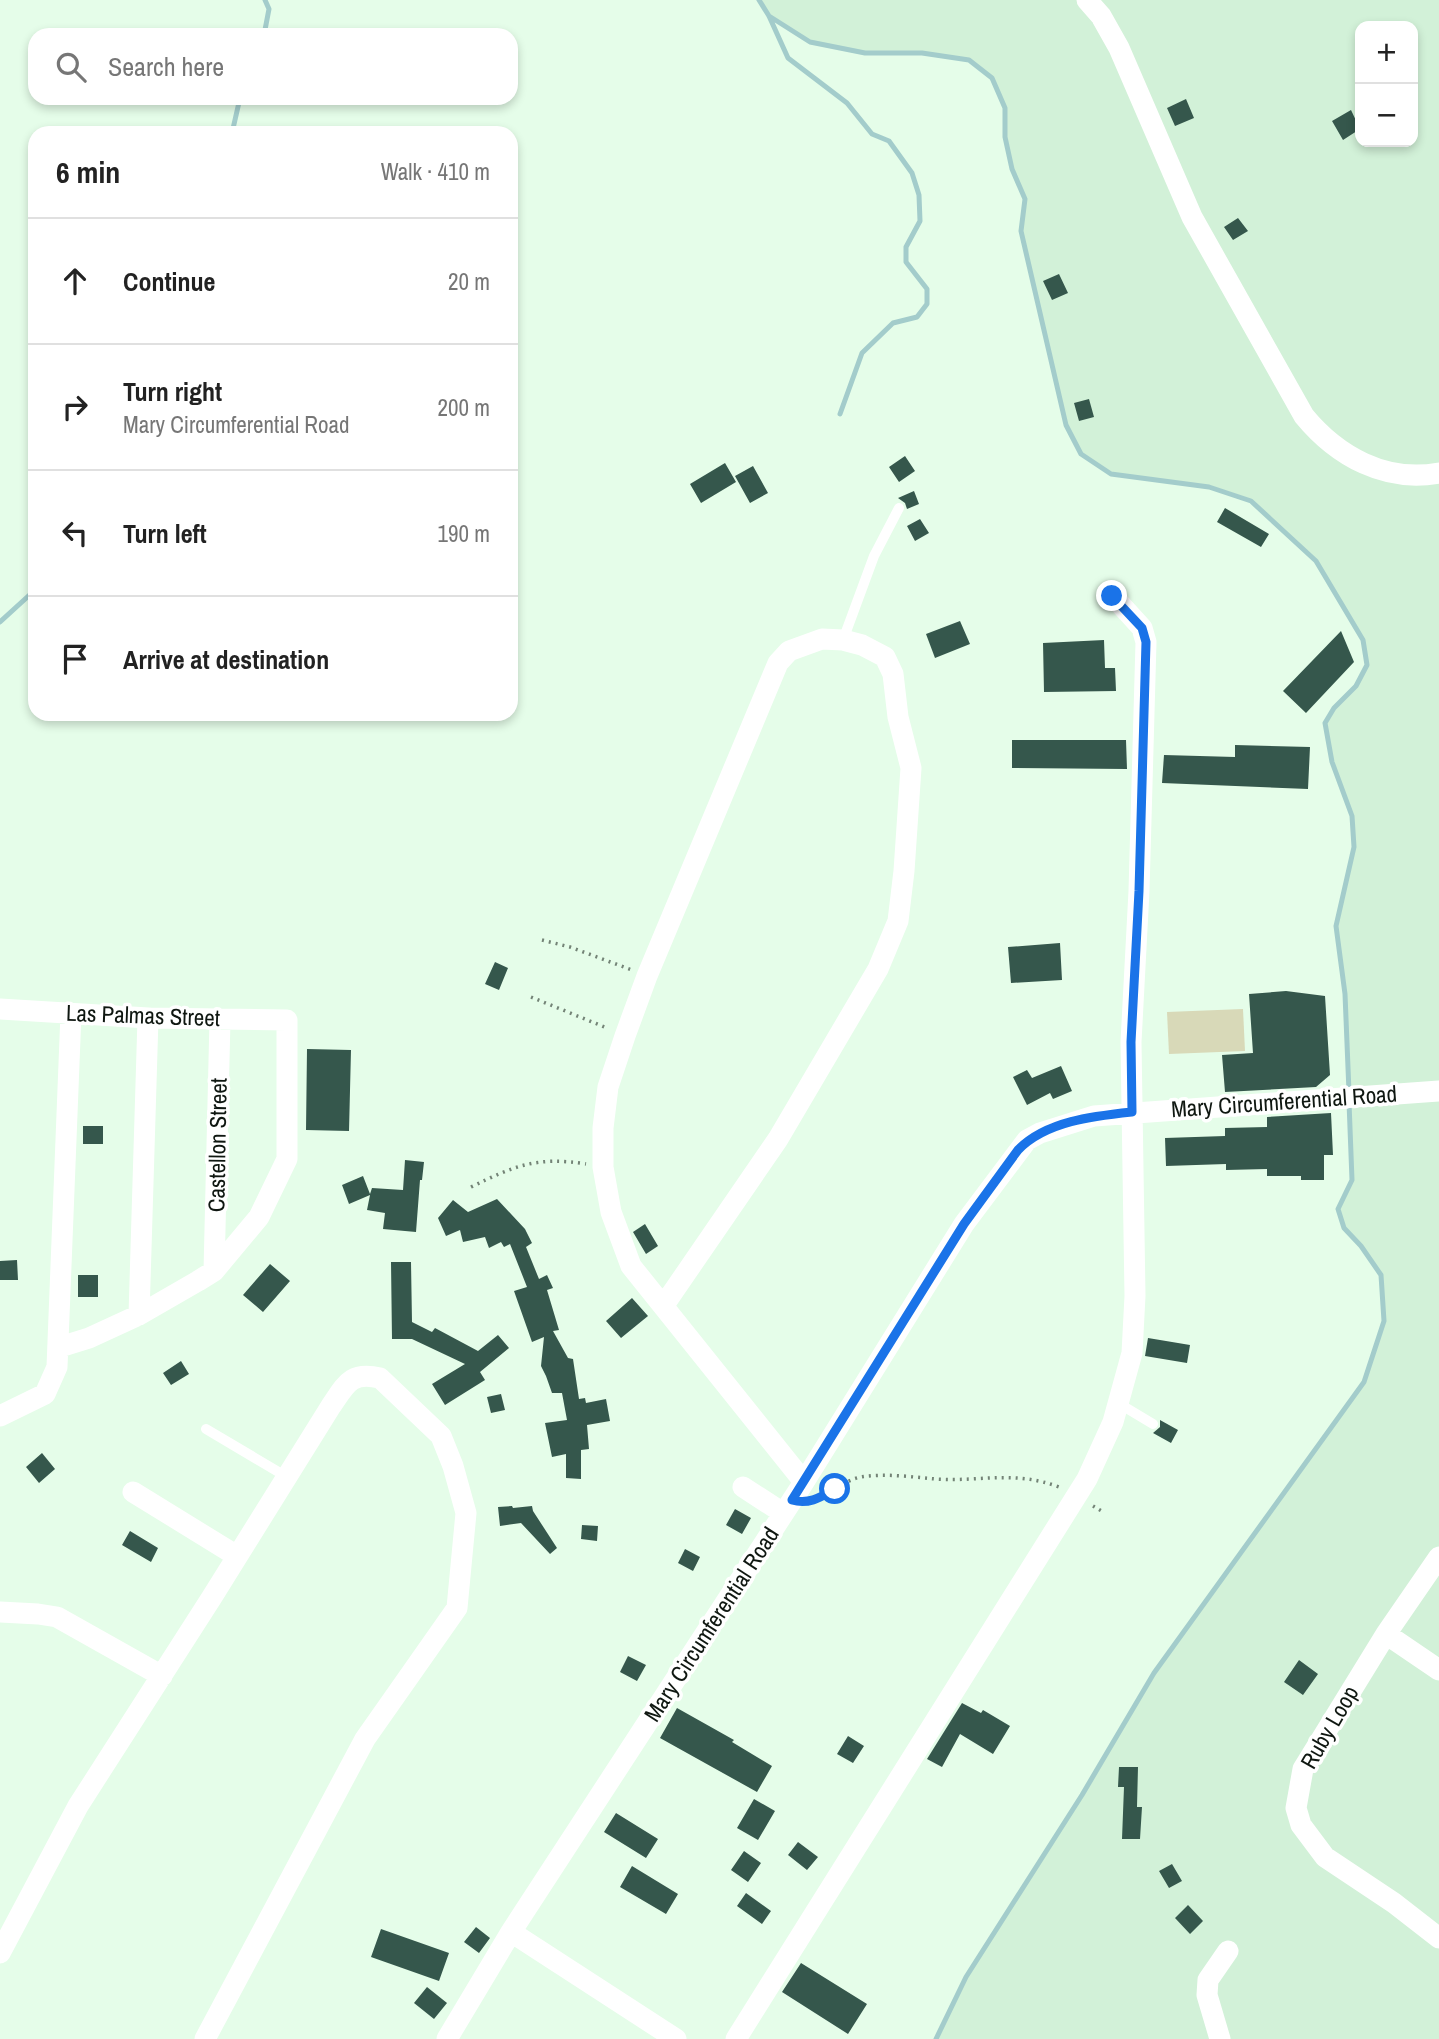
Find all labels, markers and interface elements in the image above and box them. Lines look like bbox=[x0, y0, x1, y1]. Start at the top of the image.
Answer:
map controls bbox=[1355, 21, 1418, 147]
button: + bbox=[1355, 21, 1418, 84]
search box bbox=[28, 28, 518, 105]
icon: search bbox=[52, 48, 90, 86]
text: Search here bbox=[108, 49, 224, 84]
button: − bbox=[1355, 84, 1418, 147]
text: 6 min bbox=[56, 152, 120, 192]
text: Walk · 410 m bbox=[381, 156, 490, 187]
icon: ahead bbox=[56, 262, 94, 300]
text: Continue bbox=[123, 264, 215, 299]
text: 20 m bbox=[448, 266, 490, 297]
text: Turn right bbox=[123, 374, 222, 409]
icon: right bbox=[56, 388, 94, 426]
text: 200 m bbox=[438, 392, 490, 423]
text: Mary Circumferential Road bbox=[123, 409, 349, 440]
icon: left bbox=[56, 514, 94, 552]
text: Turn left bbox=[123, 516, 207, 551]
text: 190 m bbox=[438, 518, 490, 549]
route end bbox=[1096, 580, 1127, 611]
icon: arrive bbox=[56, 640, 94, 678]
text: Arrive at destination bbox=[123, 642, 329, 677]
street label: Las Palmas Street bbox=[65, 997, 221, 1033]
street label: Castellon Street bbox=[200, 1078, 234, 1212]
street label: Mary Circumferential Road bbox=[1170, 1078, 1398, 1124]
route start bbox=[819, 1473, 850, 1504]
street label: Mary Circumferential Road bbox=[636, 1521, 786, 1727]
street label: Ruby Loop bbox=[1293, 1680, 1365, 1774]

